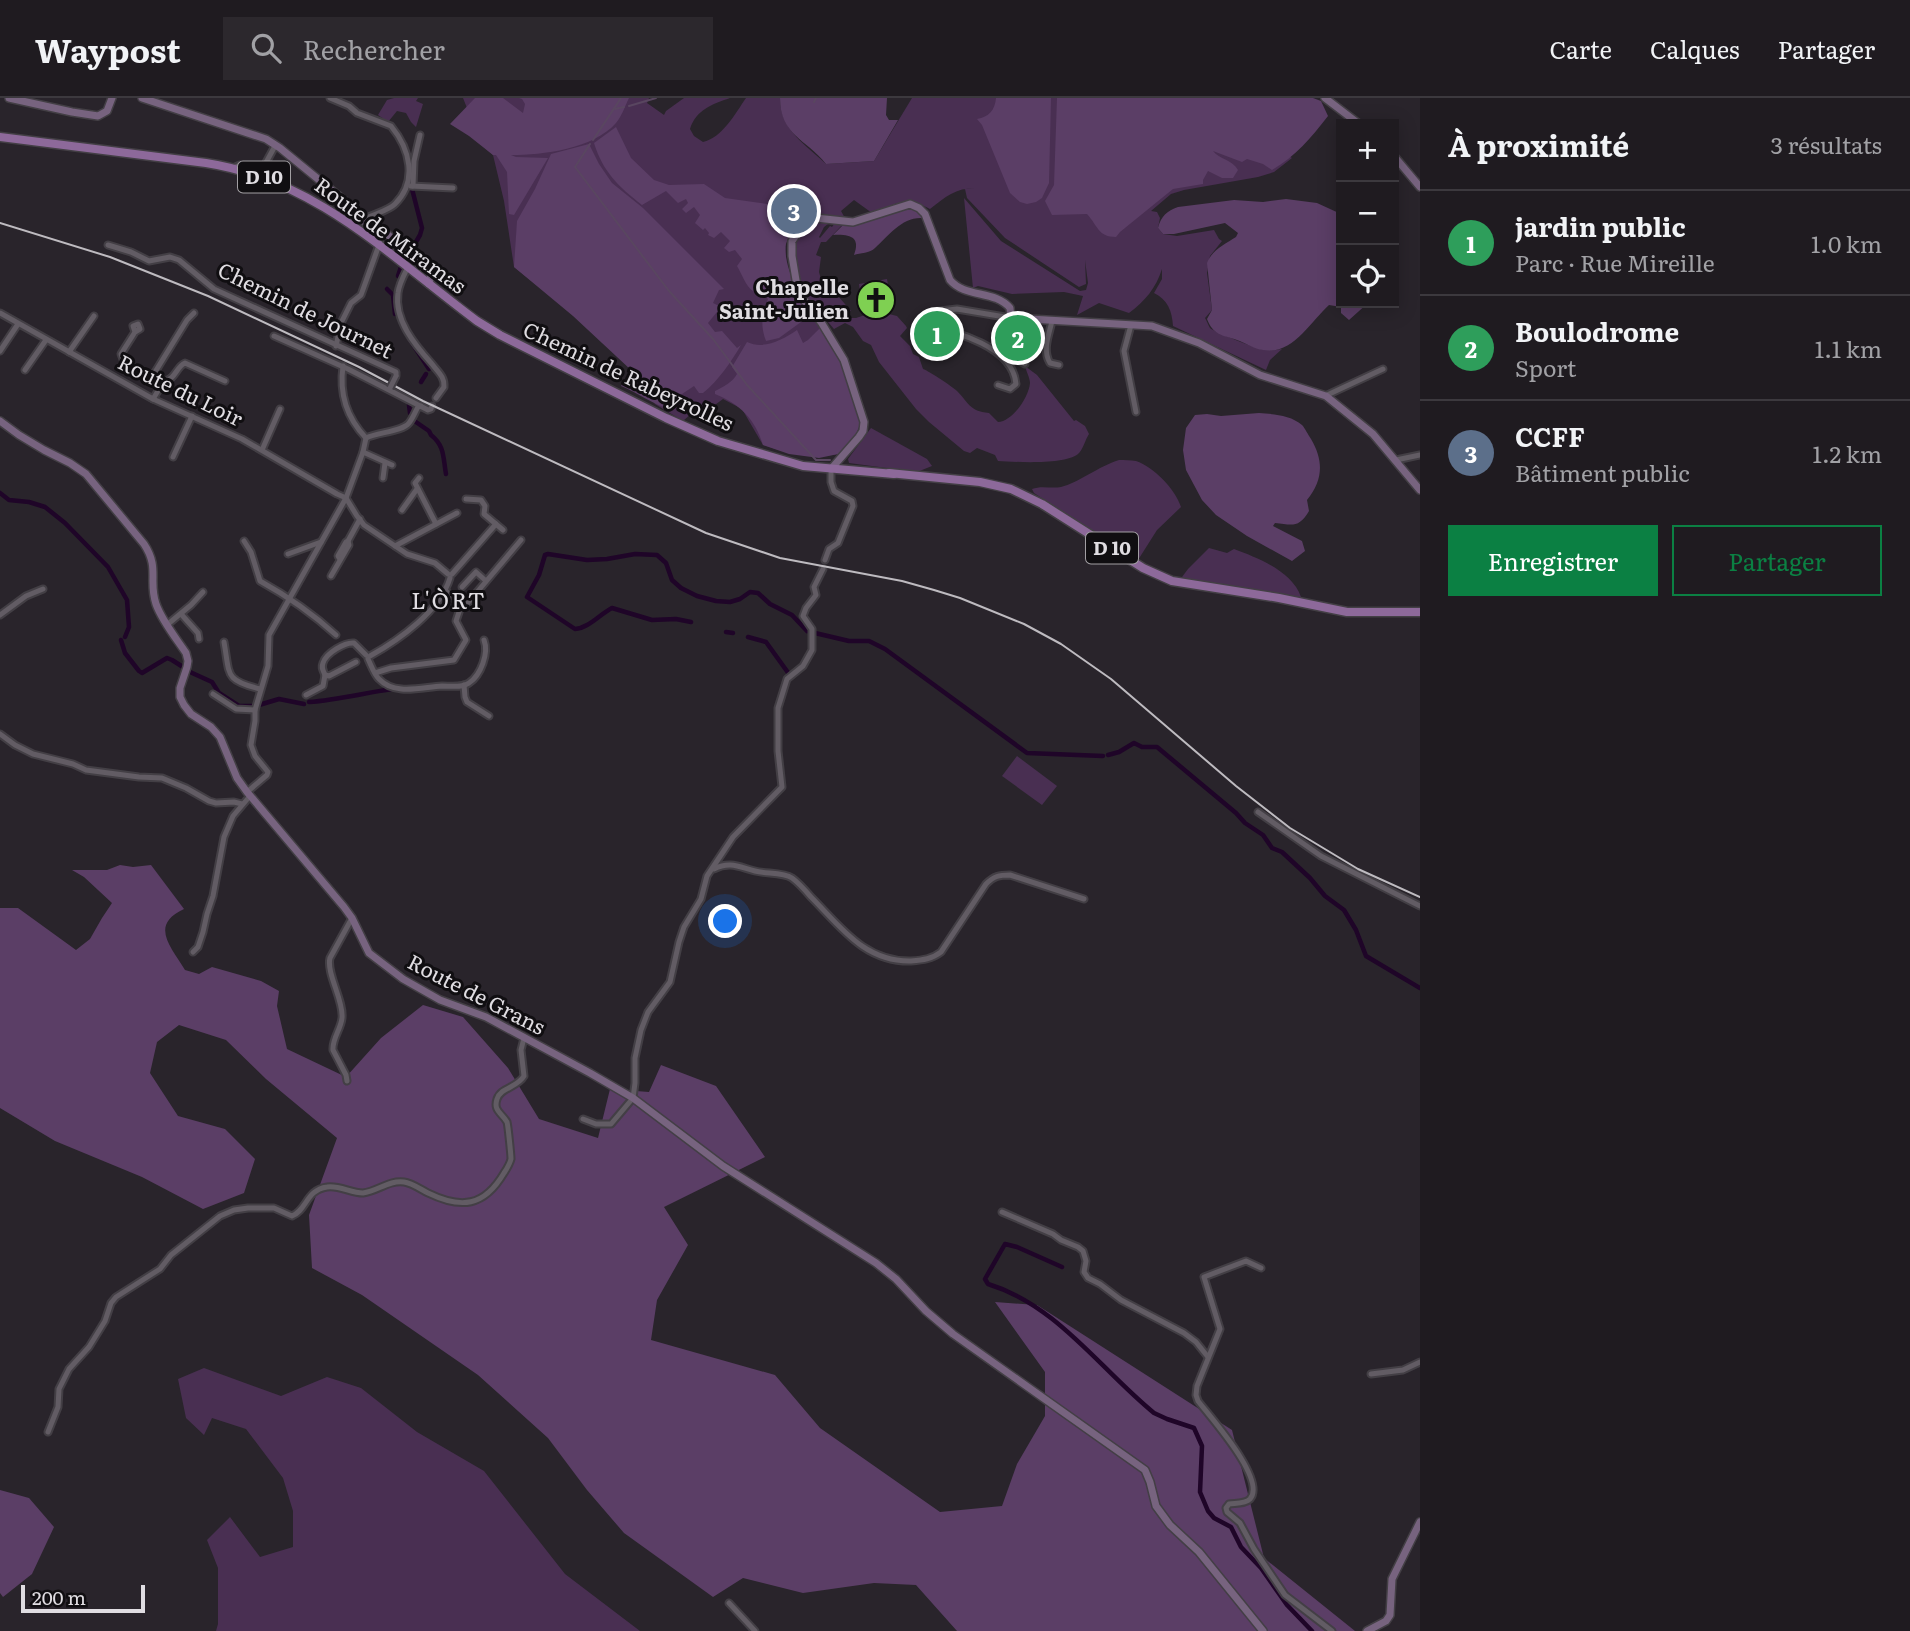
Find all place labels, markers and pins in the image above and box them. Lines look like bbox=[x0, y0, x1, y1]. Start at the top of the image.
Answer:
pin: 3 bbox=[771, 185, 817, 237]
place label: Chapelle Saint-Julien bbox=[719, 270, 849, 325]
church icon: Chapelle Saint-Julien bbox=[855, 279, 897, 321]
pin: 1 bbox=[914, 308, 960, 360]
pin: 2 bbox=[995, 312, 1041, 364]

